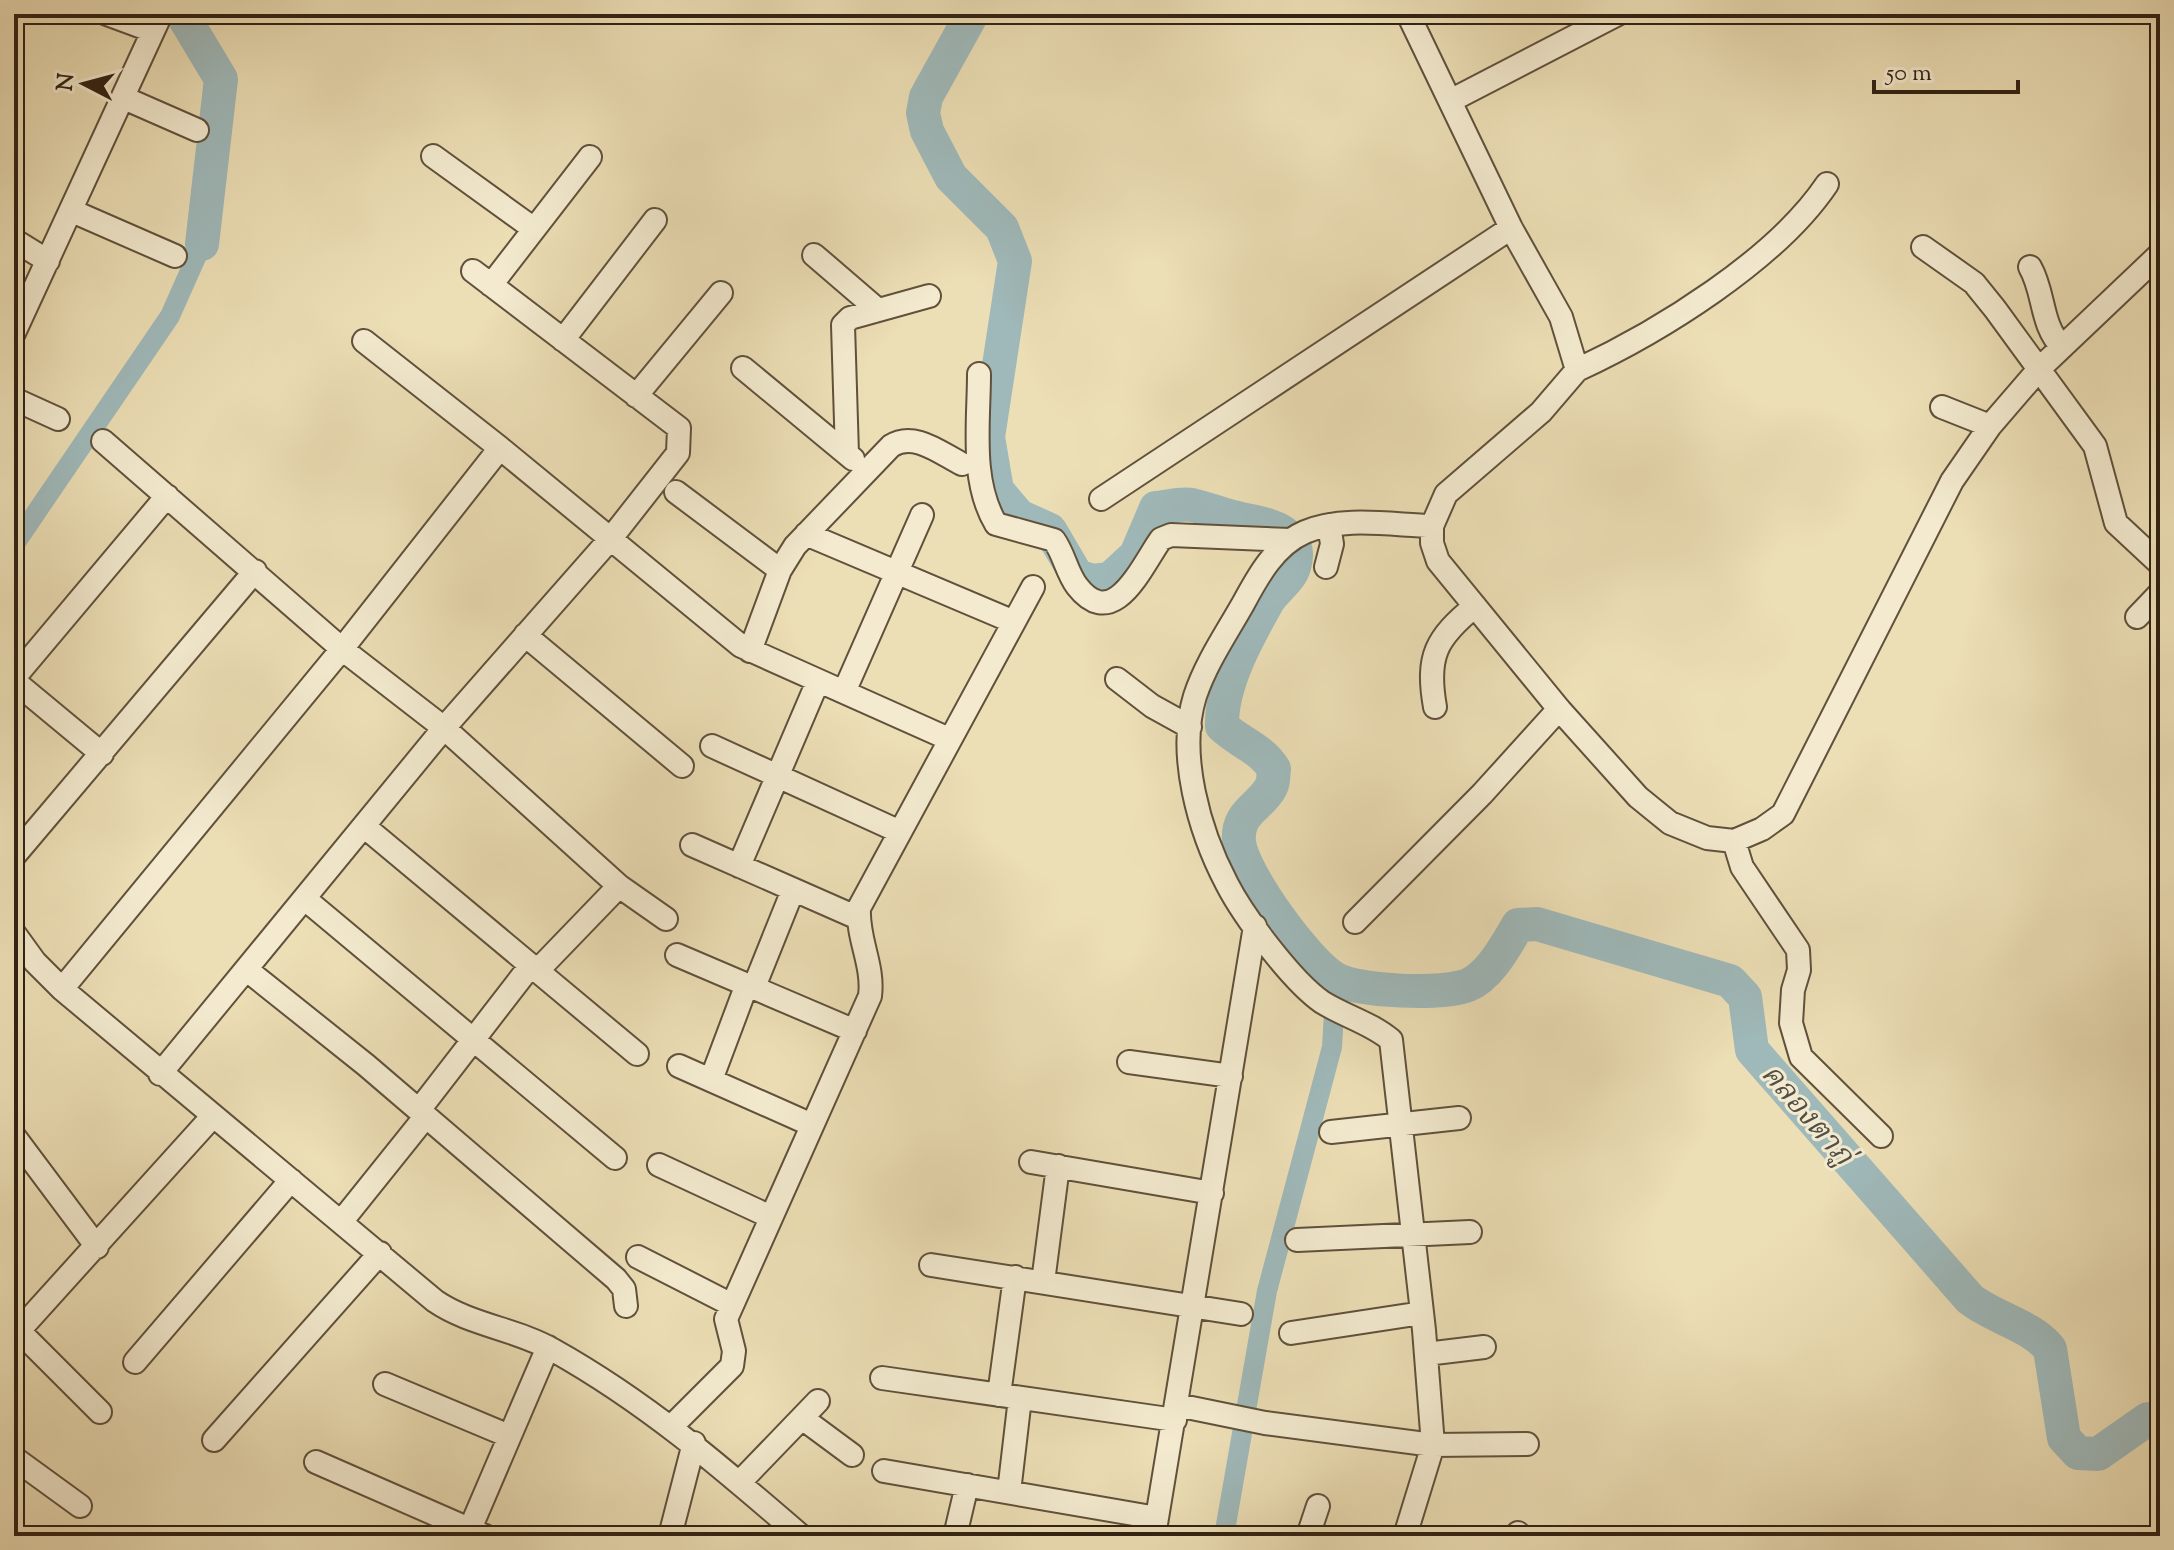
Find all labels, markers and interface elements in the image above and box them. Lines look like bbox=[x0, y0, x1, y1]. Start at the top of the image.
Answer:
north arrow bbox=[44, 44, 124, 124]
scale bar bbox=[1874, 44, 2018, 94]
text: 50 m bbox=[1884, 57, 1932, 91]
text: N bbox=[50, 71, 84, 93]
water label: คลองตาภู่ bbox=[1750, 1055, 1865, 1179]

